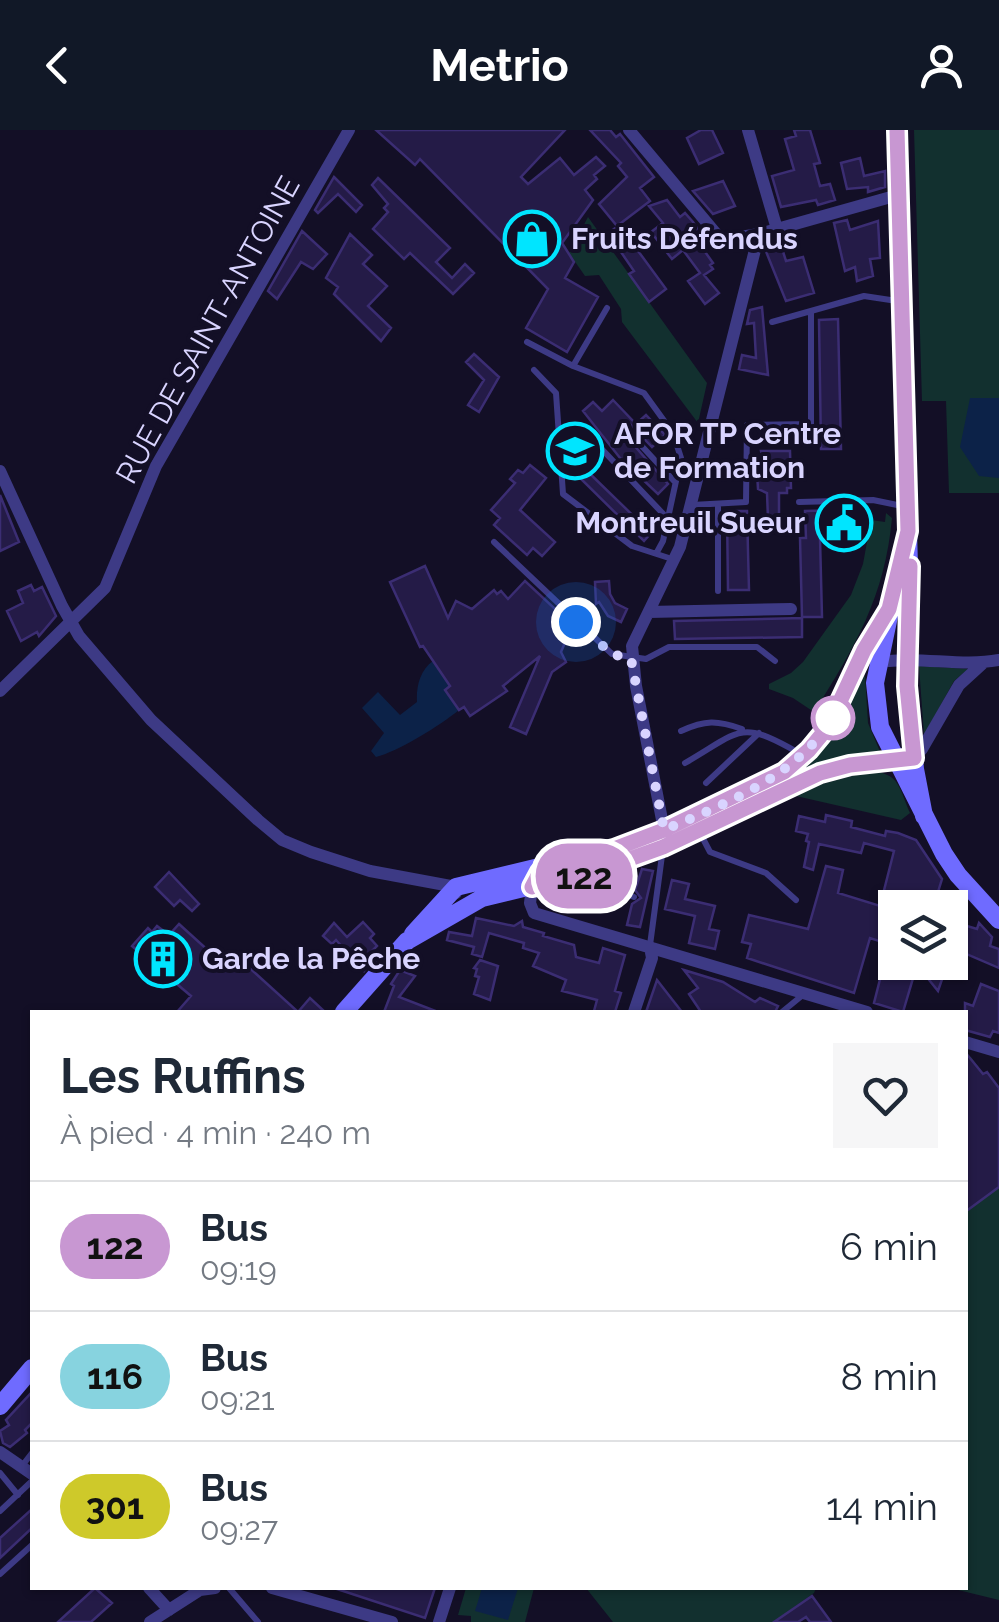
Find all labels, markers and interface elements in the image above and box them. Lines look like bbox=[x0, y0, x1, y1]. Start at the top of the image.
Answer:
icon: back bbox=[30, 38, 85, 93]
icon: person bbox=[914, 38, 969, 93]
text: Metrio bbox=[430, 39, 569, 92]
street label: RUE DE SAINT-ANTOINE bbox=[108, 170, 307, 489]
shop icon: Fruits Défendus bbox=[502, 209, 562, 269]
place label: Fruits Défendus bbox=[571, 221, 798, 256]
place label: AFOR TP Centre de Formation bbox=[614, 416, 841, 485]
school or university icon: AFOR TP Centre de Formation bbox=[545, 421, 605, 481]
public building icon: Montreuil Sueur bbox=[814, 493, 874, 553]
place label: Montreuil Sueur bbox=[575, 505, 805, 540]
your location bbox=[551, 597, 601, 647]
unlabelled marker bbox=[812, 697, 854, 739]
line badge: 122 bbox=[526, 844, 642, 908]
text: 122 bbox=[556, 856, 612, 897]
map controls bbox=[878, 890, 968, 980]
button: layers bbox=[878, 890, 968, 980]
building icon: Garde la Pêche bbox=[133, 929, 193, 989]
place label: Garde la Pêche bbox=[202, 941, 420, 976]
button: heart bbox=[833, 1043, 938, 1148]
text: Les Ruffins bbox=[60, 1048, 306, 1104]
text: À pied · 4 min · 240 m bbox=[60, 1114, 371, 1151]
text: Bus bbox=[200, 1205, 268, 1250]
text: 6 min bbox=[840, 1224, 938, 1269]
text: 122 bbox=[87, 1226, 143, 1267]
text: 09:19 bbox=[200, 1250, 277, 1287]
text: Bus bbox=[200, 1335, 268, 1380]
text: 8 min bbox=[840, 1354, 938, 1399]
text: 116 bbox=[87, 1356, 143, 1397]
text: 09:21 bbox=[200, 1380, 275, 1417]
text: Bus bbox=[200, 1465, 268, 1510]
text: 14 min bbox=[826, 1484, 938, 1529]
text: 301 bbox=[86, 1486, 144, 1527]
text: 09:27 bbox=[200, 1510, 278, 1547]

